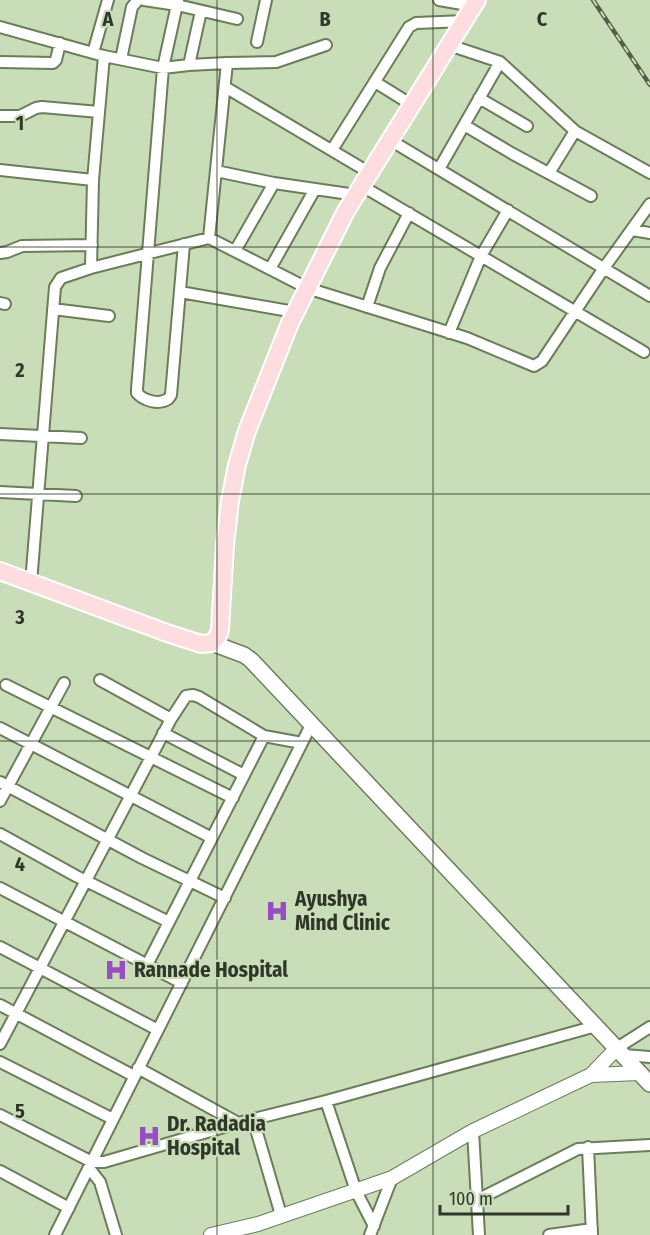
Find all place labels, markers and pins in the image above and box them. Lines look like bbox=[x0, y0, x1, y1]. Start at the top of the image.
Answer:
place label: Ayushya Mind Clinic bbox=[294, 886, 391, 936]
hospital icon: Ayushya Mind Clinic bbox=[264, 898, 290, 924]
hospital icon: Rannade Hospital bbox=[103, 957, 129, 983]
place label: Rannade Hospital bbox=[134, 957, 288, 983]
place label: Dr. Radadia Hospital bbox=[167, 1111, 266, 1161]
hospital icon: Dr. Radadia Hospital bbox=[136, 1123, 162, 1149]

